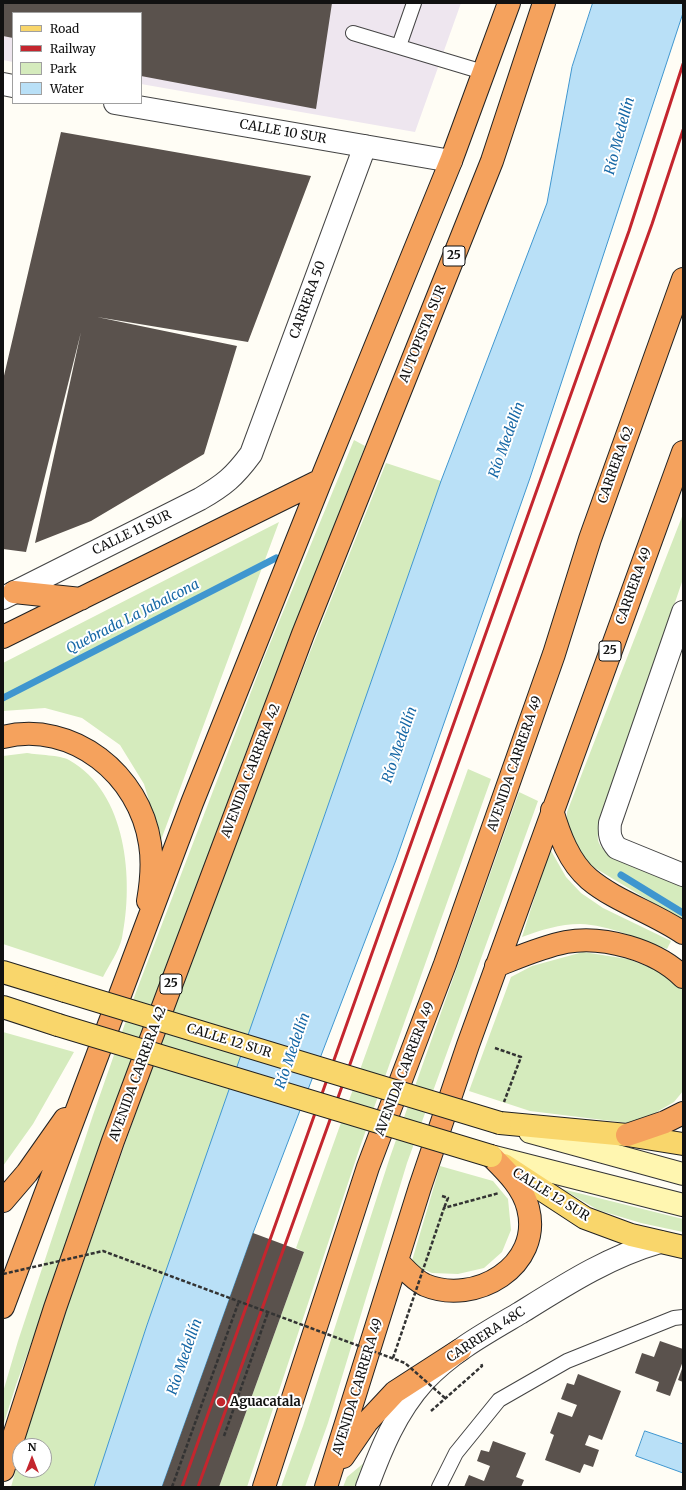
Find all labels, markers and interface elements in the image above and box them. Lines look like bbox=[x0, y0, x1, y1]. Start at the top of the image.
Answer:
legend bbox=[12, 12, 142, 104]
text: Road bbox=[50, 21, 79, 36]
text: Railway bbox=[50, 41, 96, 56]
text: Park bbox=[50, 61, 77, 76]
text: Water bbox=[50, 81, 84, 96]
water label: Río Medellín bbox=[602, 95, 638, 177]
street label: CALLE 10 SUR bbox=[238, 117, 328, 147]
road number: 25 bbox=[443, 246, 465, 266]
street label: CARRERA 50 bbox=[287, 259, 329, 341]
street label: AUTOPISTA SUR bbox=[396, 283, 450, 385]
water label: Río Medellín bbox=[486, 400, 528, 480]
street label: CARRERA 62 bbox=[595, 424, 637, 506]
street label: CALLE 11 SUR bbox=[90, 507, 174, 559]
street label: CARRERA 49 bbox=[613, 545, 655, 627]
water label: Quebrada La Jabalcona bbox=[64, 576, 202, 658]
road number: 25 bbox=[599, 641, 621, 661]
street label: AVENIDA CARRERA 49 bbox=[484, 694, 546, 834]
street label: AVENIDA CARRERA 42 bbox=[218, 702, 284, 840]
water label: Río Medellín bbox=[379, 705, 421, 785]
road number: 25 bbox=[160, 974, 182, 994]
street label: AVENIDA CARRERA 49 bbox=[372, 1000, 438, 1138]
street label: AVENIDA CARRERA 42 bbox=[106, 1004, 170, 1144]
water label: Río Medellín bbox=[272, 1011, 314, 1091]
street label: CALLE 12 SUR bbox=[185, 1021, 273, 1061]
street label: CALLE 12 SUR bbox=[510, 1165, 592, 1225]
street label: CARRERA 48C bbox=[444, 1304, 528, 1366]
water label: Río Medellín bbox=[164, 1317, 206, 1397]
street label: AVENIDA CARRERA 49 bbox=[330, 1317, 386, 1457]
place label: Aguacatala bbox=[230, 1394, 301, 1410]
marker: Aguacatala bbox=[215, 1396, 227, 1408]
north arrow bbox=[12, 1438, 52, 1478]
text: N bbox=[28, 1440, 36, 1454]

